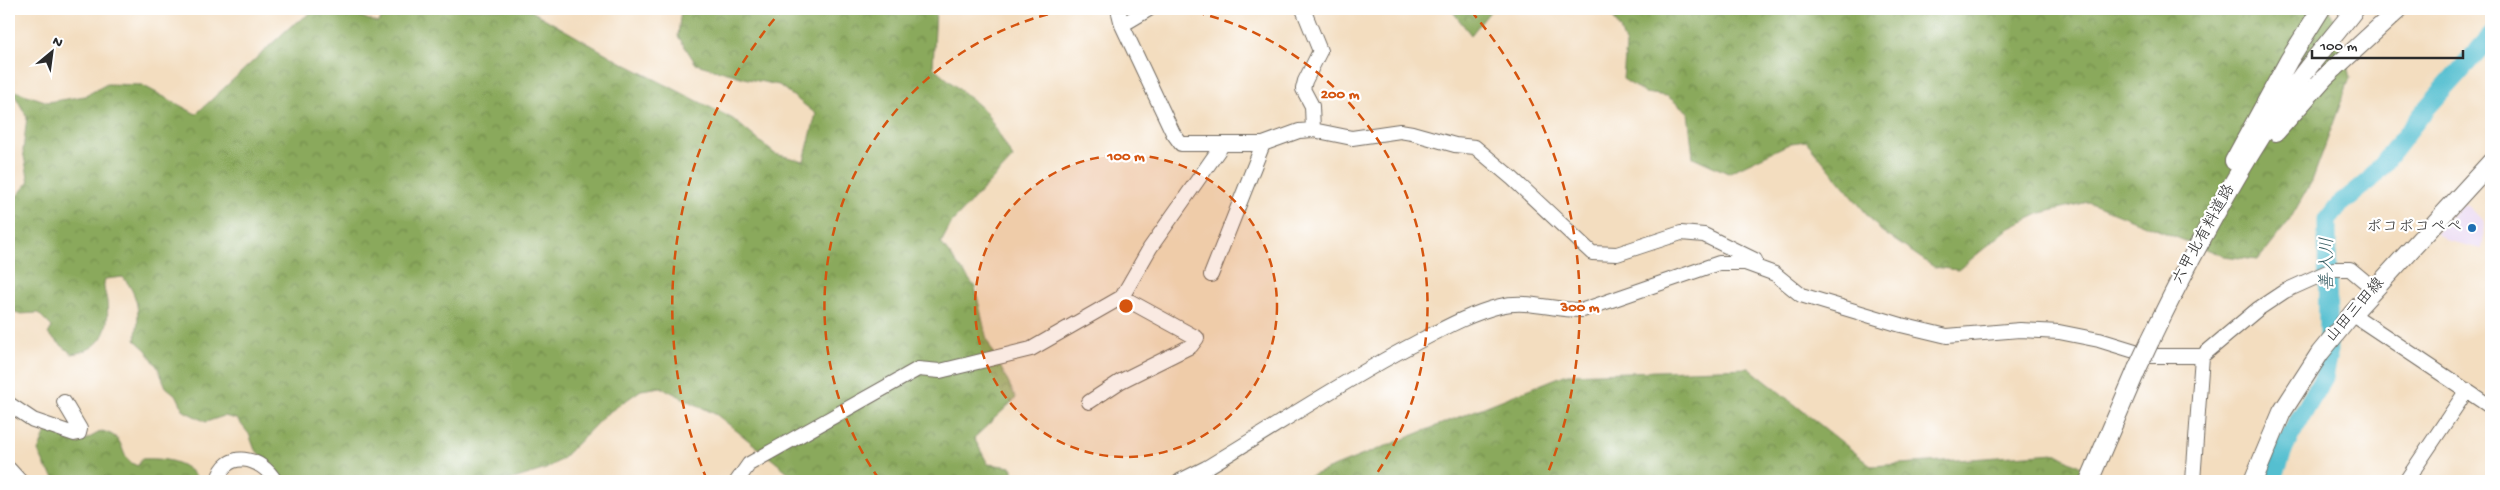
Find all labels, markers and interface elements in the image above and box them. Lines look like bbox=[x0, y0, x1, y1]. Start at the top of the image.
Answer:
north arrow bbox=[28, 28, 78, 78]
scale bar bbox=[2312, 28, 2464, 60]
text: N bbox=[49, 33, 65, 52]
text: 100 m bbox=[2319, 38, 2358, 56]
text: 200 m bbox=[1321, 86, 1360, 104]
text: 100 m bbox=[1106, 148, 1145, 166]
street label: 六甲北有料道路 bbox=[2168, 180, 2240, 289]
place label: ポコポコぺぺ bbox=[2366, 219, 2462, 238]
marker: ポコポコぺぺ bbox=[2466, 222, 2478, 234]
water label: 善入川 bbox=[2317, 237, 2339, 291]
street label: 山田三田線 bbox=[2321, 273, 2389, 347]
centre of rings bbox=[1117, 297, 1135, 315]
text: 300 m bbox=[1559, 299, 1600, 317]

